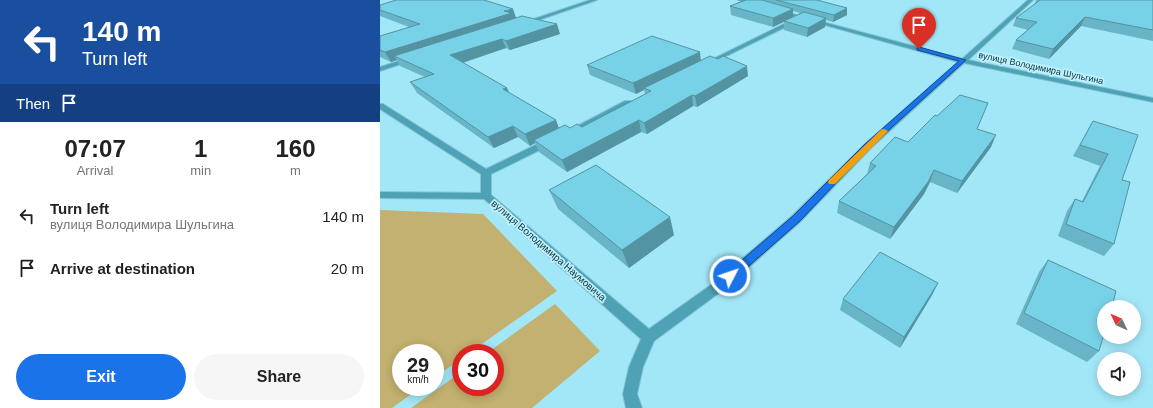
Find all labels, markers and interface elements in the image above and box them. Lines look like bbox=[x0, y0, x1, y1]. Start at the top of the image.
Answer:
pin bbox=[902, 8, 936, 49]
icon: arrive bbox=[908, 14, 930, 36]
icon: left bbox=[16, 16, 68, 68]
text: 140 m bbox=[82, 16, 161, 47]
text: Turn left bbox=[82, 49, 147, 69]
street label: вулиця Володимира Шульгина bbox=[978, 50, 1104, 86]
icon: arrive bbox=[58, 92, 80, 114]
text: Then bbox=[16, 95, 50, 112]
text: 07:07 bbox=[64, 135, 126, 162]
text: 1 bbox=[194, 135, 207, 162]
text: 160 bbox=[276, 135, 316, 162]
text: Arrival bbox=[77, 163, 114, 178]
text: min bbox=[190, 163, 211, 178]
text: m bbox=[290, 163, 301, 178]
street label: вулиця Володимира Наумовича bbox=[489, 198, 608, 303]
text: Turn left bbox=[50, 200, 109, 217]
icon: left bbox=[16, 205, 38, 227]
text: 140 m bbox=[322, 208, 364, 225]
text: вулиця Володимира Шульгина bbox=[50, 217, 234, 232]
position arrow bbox=[709, 255, 751, 297]
icon: arrive bbox=[16, 257, 38, 279]
text: Arrive at destination bbox=[50, 260, 195, 277]
text: 20 m bbox=[331, 260, 364, 277]
north arrow bbox=[1097, 300, 1141, 344]
map controls bbox=[1097, 300, 1141, 396]
speed limit sign: 30 bbox=[452, 344, 504, 396]
button: sound bbox=[1097, 352, 1141, 396]
button: Exit bbox=[16, 354, 186, 400]
button: Share bbox=[194, 354, 364, 400]
text: 29 bbox=[407, 354, 429, 376]
text: km/h bbox=[407, 374, 429, 385]

